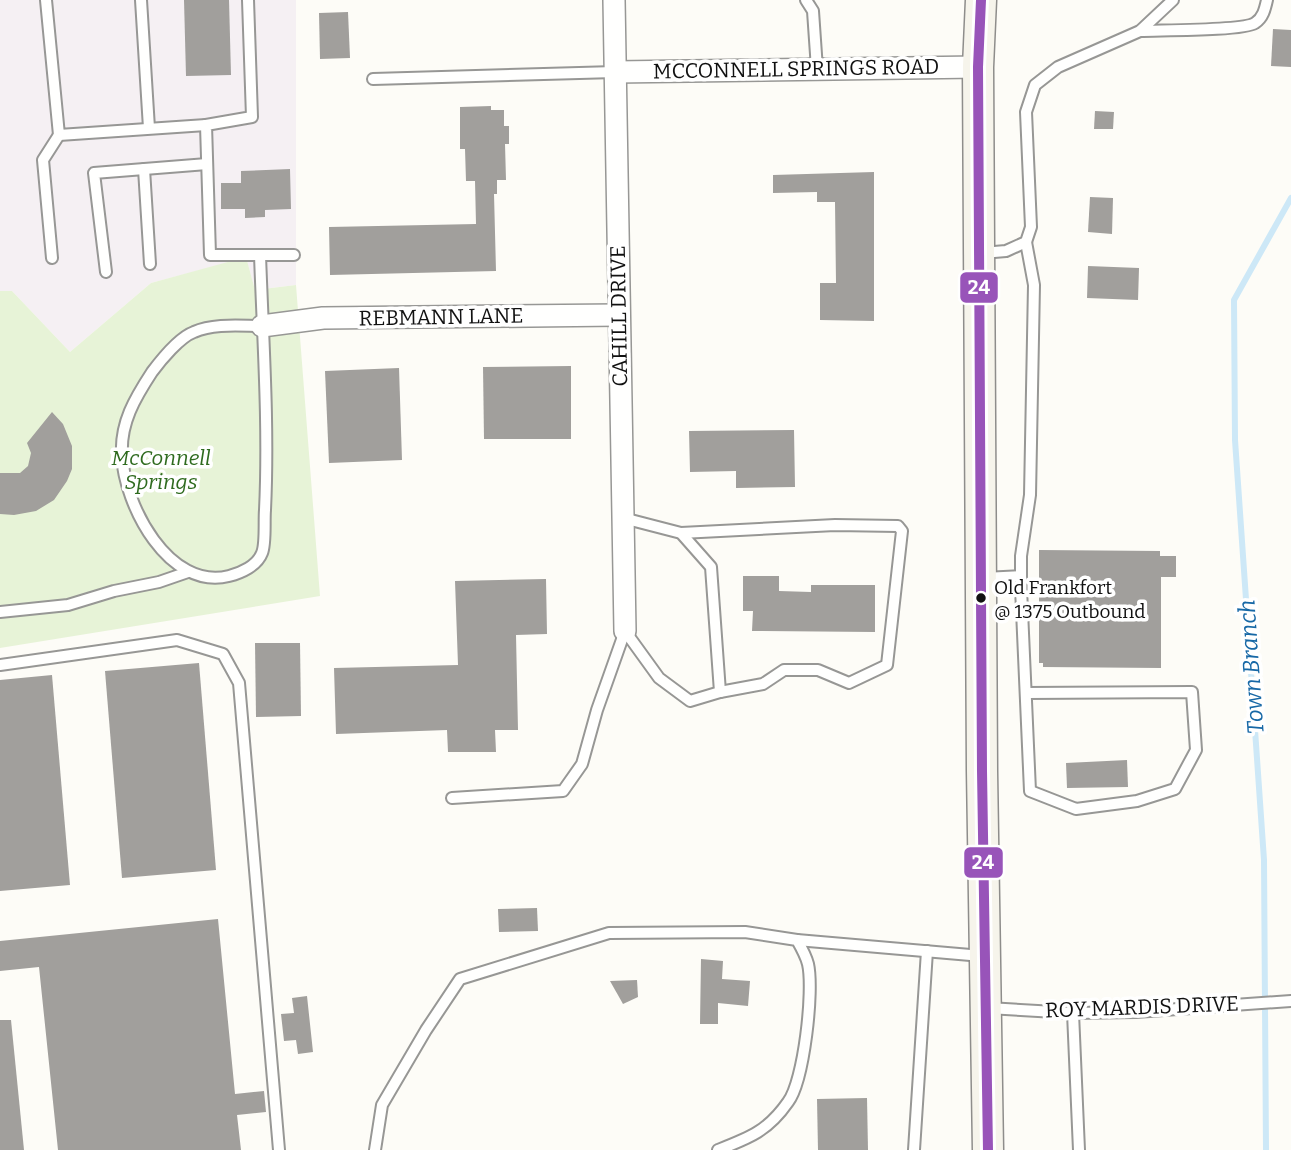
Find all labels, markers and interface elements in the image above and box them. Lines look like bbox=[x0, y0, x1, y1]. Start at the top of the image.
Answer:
street label: MCCONNELL SPRINGS ROAD bbox=[653, 54, 939, 84]
street label: CAHILL DRIVE bbox=[605, 245, 633, 387]
line badge: 24 bbox=[959, 271, 999, 304]
text: 24 bbox=[968, 276, 991, 299]
street label: REBMANN LANE bbox=[358, 303, 524, 331]
park label: McConnell Springs bbox=[111, 445, 211, 495]
place label: Old Frankfort @ 1375 Outbound bbox=[994, 576, 1146, 623]
marker: Old Frankfort @ 1375 Outbound bbox=[974, 591, 988, 605]
water label: Town Branch bbox=[1232, 599, 1270, 735]
line badge: 24 bbox=[963, 846, 1004, 879]
text: 24 bbox=[972, 851, 995, 874]
street label: ROY MARDIS DRIVE bbox=[1045, 991, 1239, 1023]

